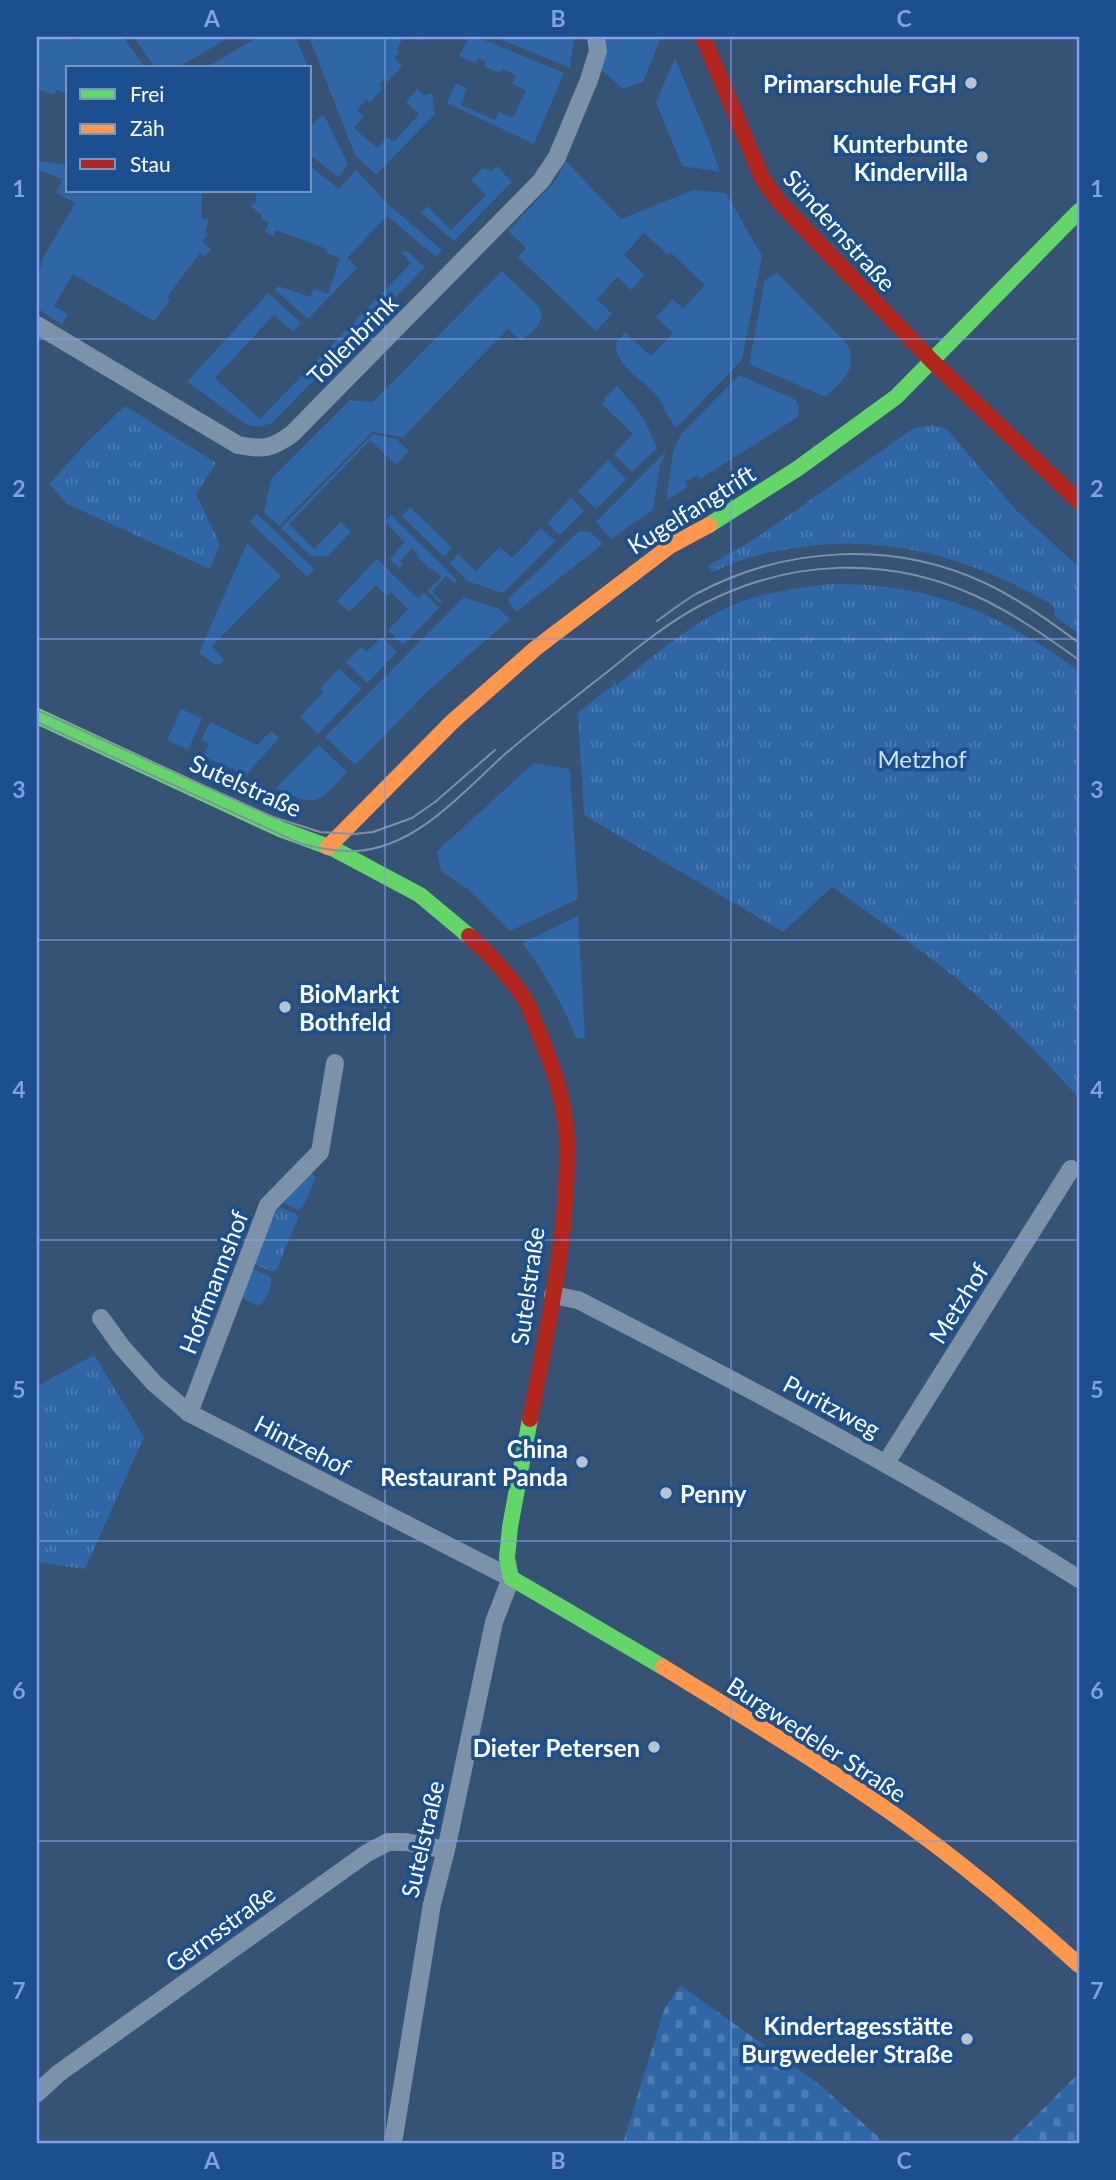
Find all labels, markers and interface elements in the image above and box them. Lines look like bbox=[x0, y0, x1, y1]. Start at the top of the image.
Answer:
text: A bbox=[203, 4, 221, 32]
text: B bbox=[550, 4, 566, 32]
text: C bbox=[896, 4, 912, 32]
legend bbox=[66, 66, 312, 192]
place label: Primarschule FGH bbox=[763, 69, 957, 98]
marker: Primarschule FGH bbox=[963, 75, 979, 91]
text: Frei bbox=[130, 81, 164, 106]
text: Zäh bbox=[130, 115, 165, 140]
place label: Kunterbunte Kindervilla bbox=[832, 129, 968, 186]
marker: Kunterbunte Kindervilla bbox=[974, 149, 990, 165]
text: Stau bbox=[130, 151, 171, 176]
street label: Sündernstraße bbox=[778, 163, 902, 297]
text: 1 bbox=[12, 174, 26, 202]
text: 1 bbox=[1090, 174, 1104, 202]
street label: Tollenbrink bbox=[301, 287, 404, 390]
street label: Kugelfangtrift bbox=[622, 458, 761, 560]
text: 2 bbox=[12, 474, 26, 502]
text: 2 bbox=[1090, 474, 1104, 502]
park label: Metzhof bbox=[877, 744, 967, 773]
street label: Sutelstraße bbox=[186, 748, 306, 822]
text: 3 bbox=[12, 775, 26, 803]
text: 3 bbox=[1090, 775, 1104, 803]
place label: BioMarkt Bothfeld bbox=[299, 979, 399, 1036]
marker: BioMarkt Bothfeld bbox=[277, 999, 293, 1015]
text: 4 bbox=[12, 1075, 26, 1103]
text: 4 bbox=[1090, 1075, 1104, 1103]
street label: Hoffmannshof bbox=[172, 1206, 254, 1358]
street label: Sutelstraße bbox=[504, 1225, 550, 1347]
street label: Metzhof bbox=[922, 1257, 994, 1348]
street label: Puritzweg bbox=[779, 1368, 885, 1444]
text: 5 bbox=[12, 1375, 26, 1403]
text: 5 bbox=[1090, 1375, 1104, 1403]
street label: Hintzehof bbox=[250, 1408, 357, 1482]
place label: China Restaurant Panda bbox=[380, 1434, 568, 1491]
marker: China Restaurant Panda bbox=[574, 1454, 590, 1470]
place label: Penny bbox=[680, 1479, 747, 1508]
marker: Penny bbox=[658, 1485, 674, 1501]
street label: Burgwedeler Straße bbox=[722, 1670, 912, 1808]
text: 6 bbox=[12, 1676, 26, 1704]
text: 6 bbox=[1090, 1676, 1104, 1704]
place label: Dieter Petersen bbox=[473, 1733, 640, 1762]
marker: Dieter Petersen bbox=[646, 1739, 662, 1755]
street label: Sutelstraße bbox=[394, 1778, 450, 1900]
street label: Gernsstraße bbox=[159, 1878, 281, 1978]
text: 7 bbox=[12, 1976, 26, 2004]
text: 7 bbox=[1090, 1976, 1104, 2004]
place label: Kindertagesstätte Burgwedeler Straße bbox=[741, 2011, 953, 2068]
marker: Kindertagesstätte Burgwedeler Straße bbox=[959, 2031, 975, 2047]
text: A bbox=[203, 2146, 221, 2174]
text: B bbox=[550, 2146, 566, 2174]
text: C bbox=[896, 2146, 912, 2174]

